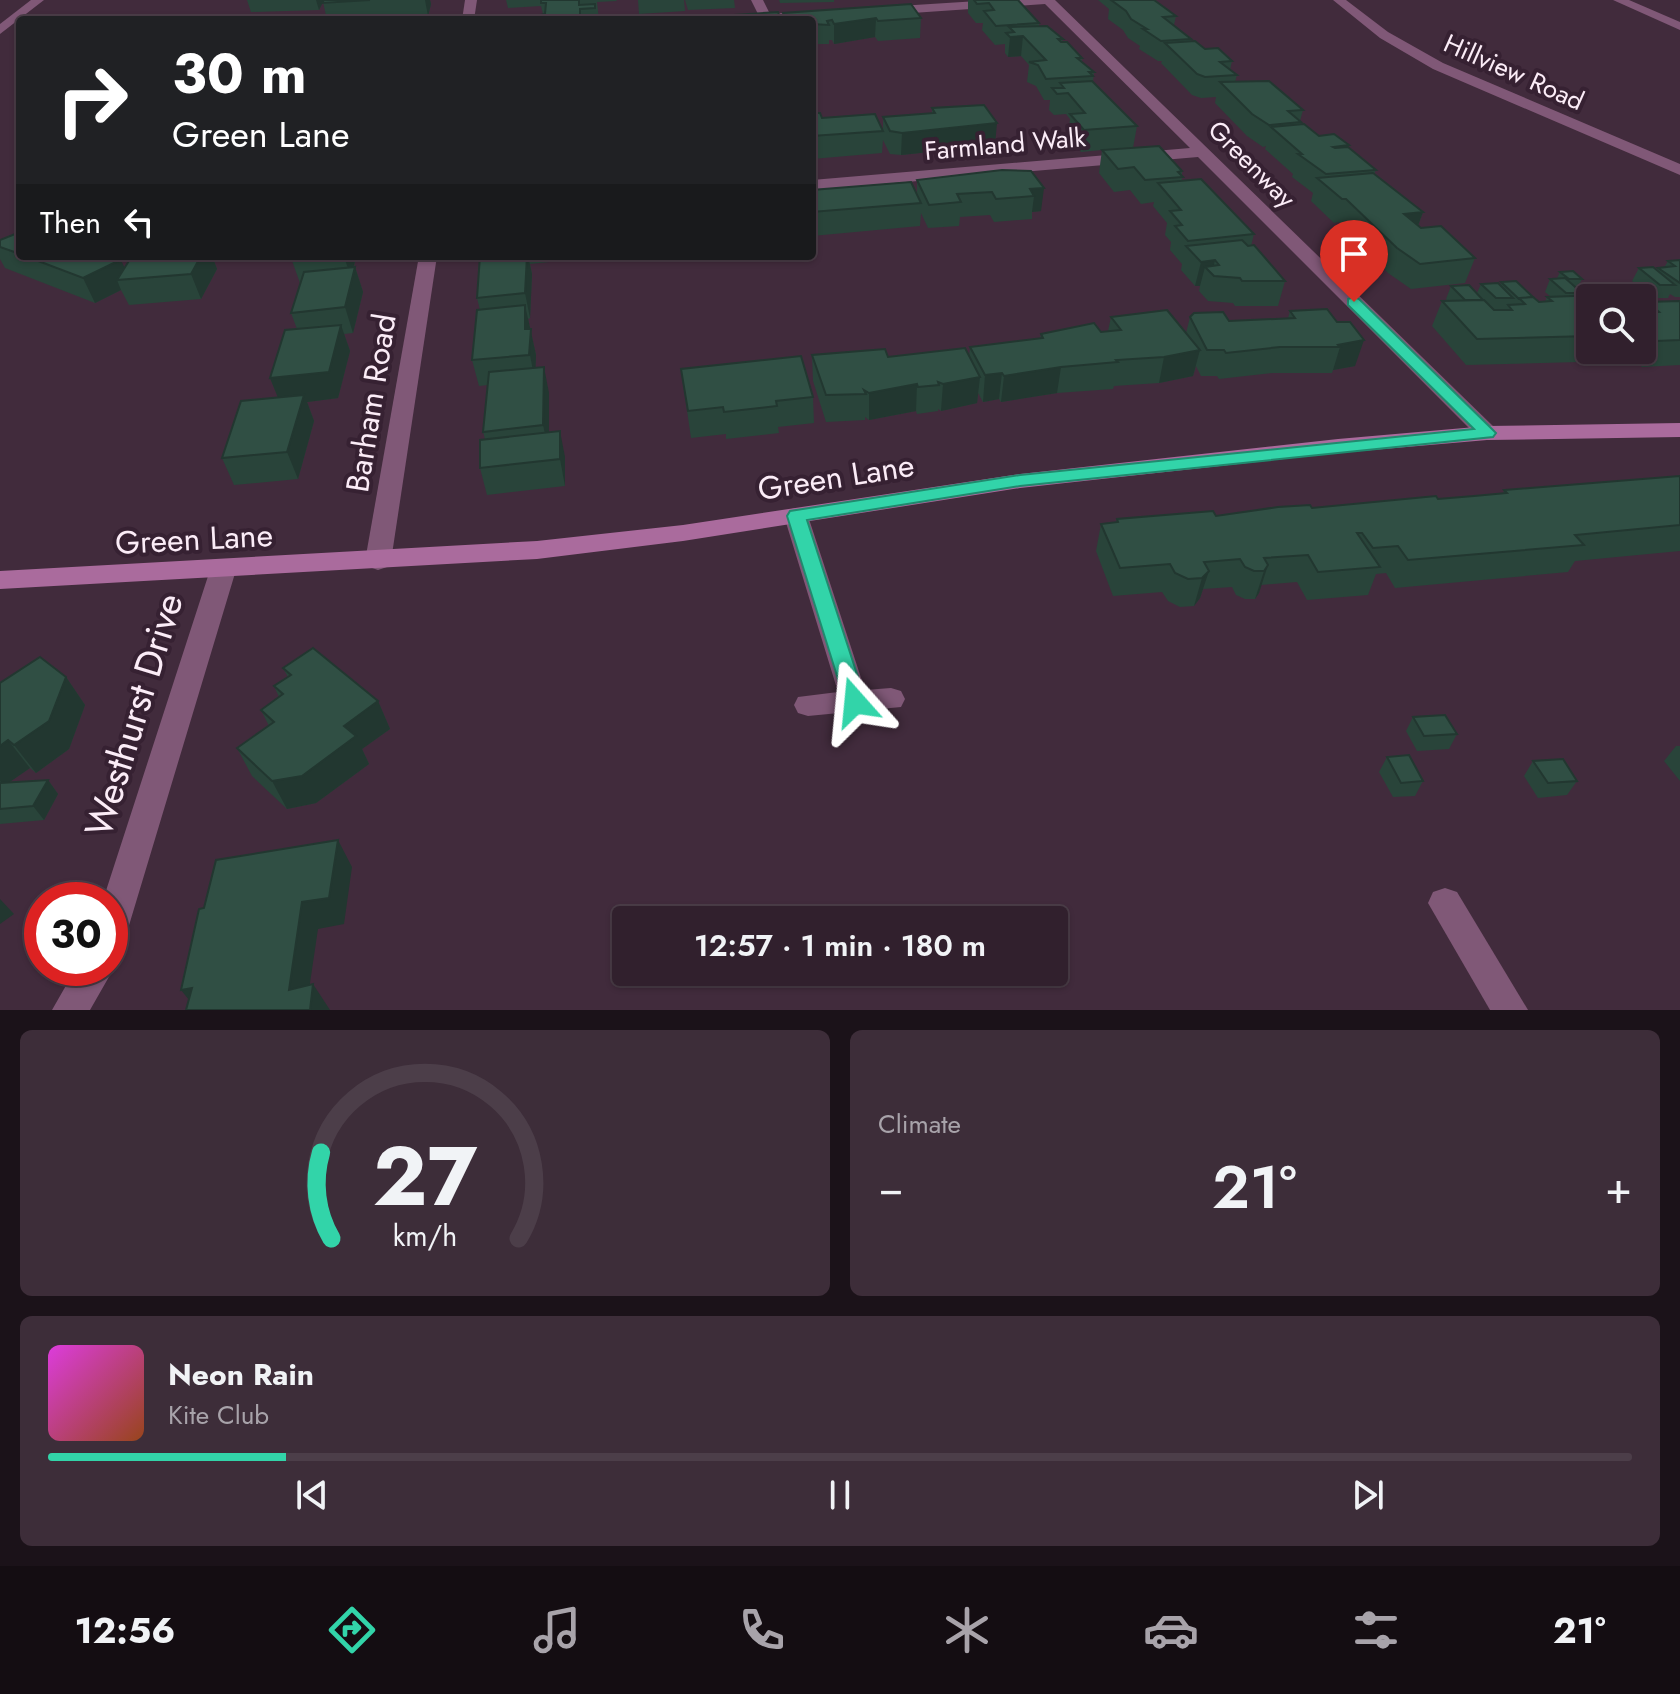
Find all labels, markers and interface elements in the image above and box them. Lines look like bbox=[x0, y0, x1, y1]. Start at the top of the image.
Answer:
street label: Hillview Road bbox=[1438, 24, 1590, 120]
text: 30 m bbox=[172, 33, 307, 114]
icon: right bbox=[40, 48, 144, 152]
text: Green Lane bbox=[172, 108, 349, 160]
street label: Greenway bbox=[1200, 112, 1305, 217]
street label: Farmland Walk bbox=[923, 118, 1088, 170]
icon: left bbox=[117, 200, 161, 244]
text: Then bbox=[40, 201, 101, 244]
pin bbox=[1320, 220, 1388, 302]
icon: arrive bbox=[1332, 232, 1376, 276]
map controls bbox=[1576, 284, 1656, 364]
button: search bbox=[1576, 284, 1656, 364]
street label: Barham Road bbox=[334, 311, 408, 495]
street label: Green Lane bbox=[755, 442, 917, 512]
street label: Green Lane bbox=[114, 512, 274, 566]
street label: Westhurst Drive bbox=[70, 586, 197, 843]
position arrow bbox=[813, 660, 897, 744]
speed limit sign: 30 bbox=[24, 882, 128, 986]
text: 12:57 · 1 min · 180 m bbox=[694, 924, 986, 967]
text: Climate bbox=[878, 1105, 961, 1143]
text: 27 bbox=[373, 1116, 477, 1236]
text: 21° bbox=[1212, 1144, 1297, 1231]
text: − bbox=[878, 1156, 904, 1220]
text: + bbox=[1605, 1156, 1632, 1220]
text: km/h bbox=[393, 1215, 457, 1257]
text: Neon Rain bbox=[168, 1353, 314, 1396]
text: Kite Club bbox=[168, 1396, 269, 1434]
icon: previous bbox=[290, 1473, 334, 1517]
icon: pause bbox=[818, 1473, 862, 1517]
icon: next bbox=[1346, 1473, 1390, 1517]
icon: directions bbox=[324, 1602, 380, 1658]
icon: music bbox=[529, 1602, 585, 1658]
icon: phone bbox=[734, 1602, 790, 1658]
icon: climate bbox=[939, 1602, 995, 1658]
icon: car bbox=[1143, 1602, 1199, 1658]
icon: filters bbox=[1348, 1602, 1404, 1658]
text: 12:56 bbox=[74, 1604, 175, 1656]
text: 21° bbox=[1553, 1604, 1606, 1656]

